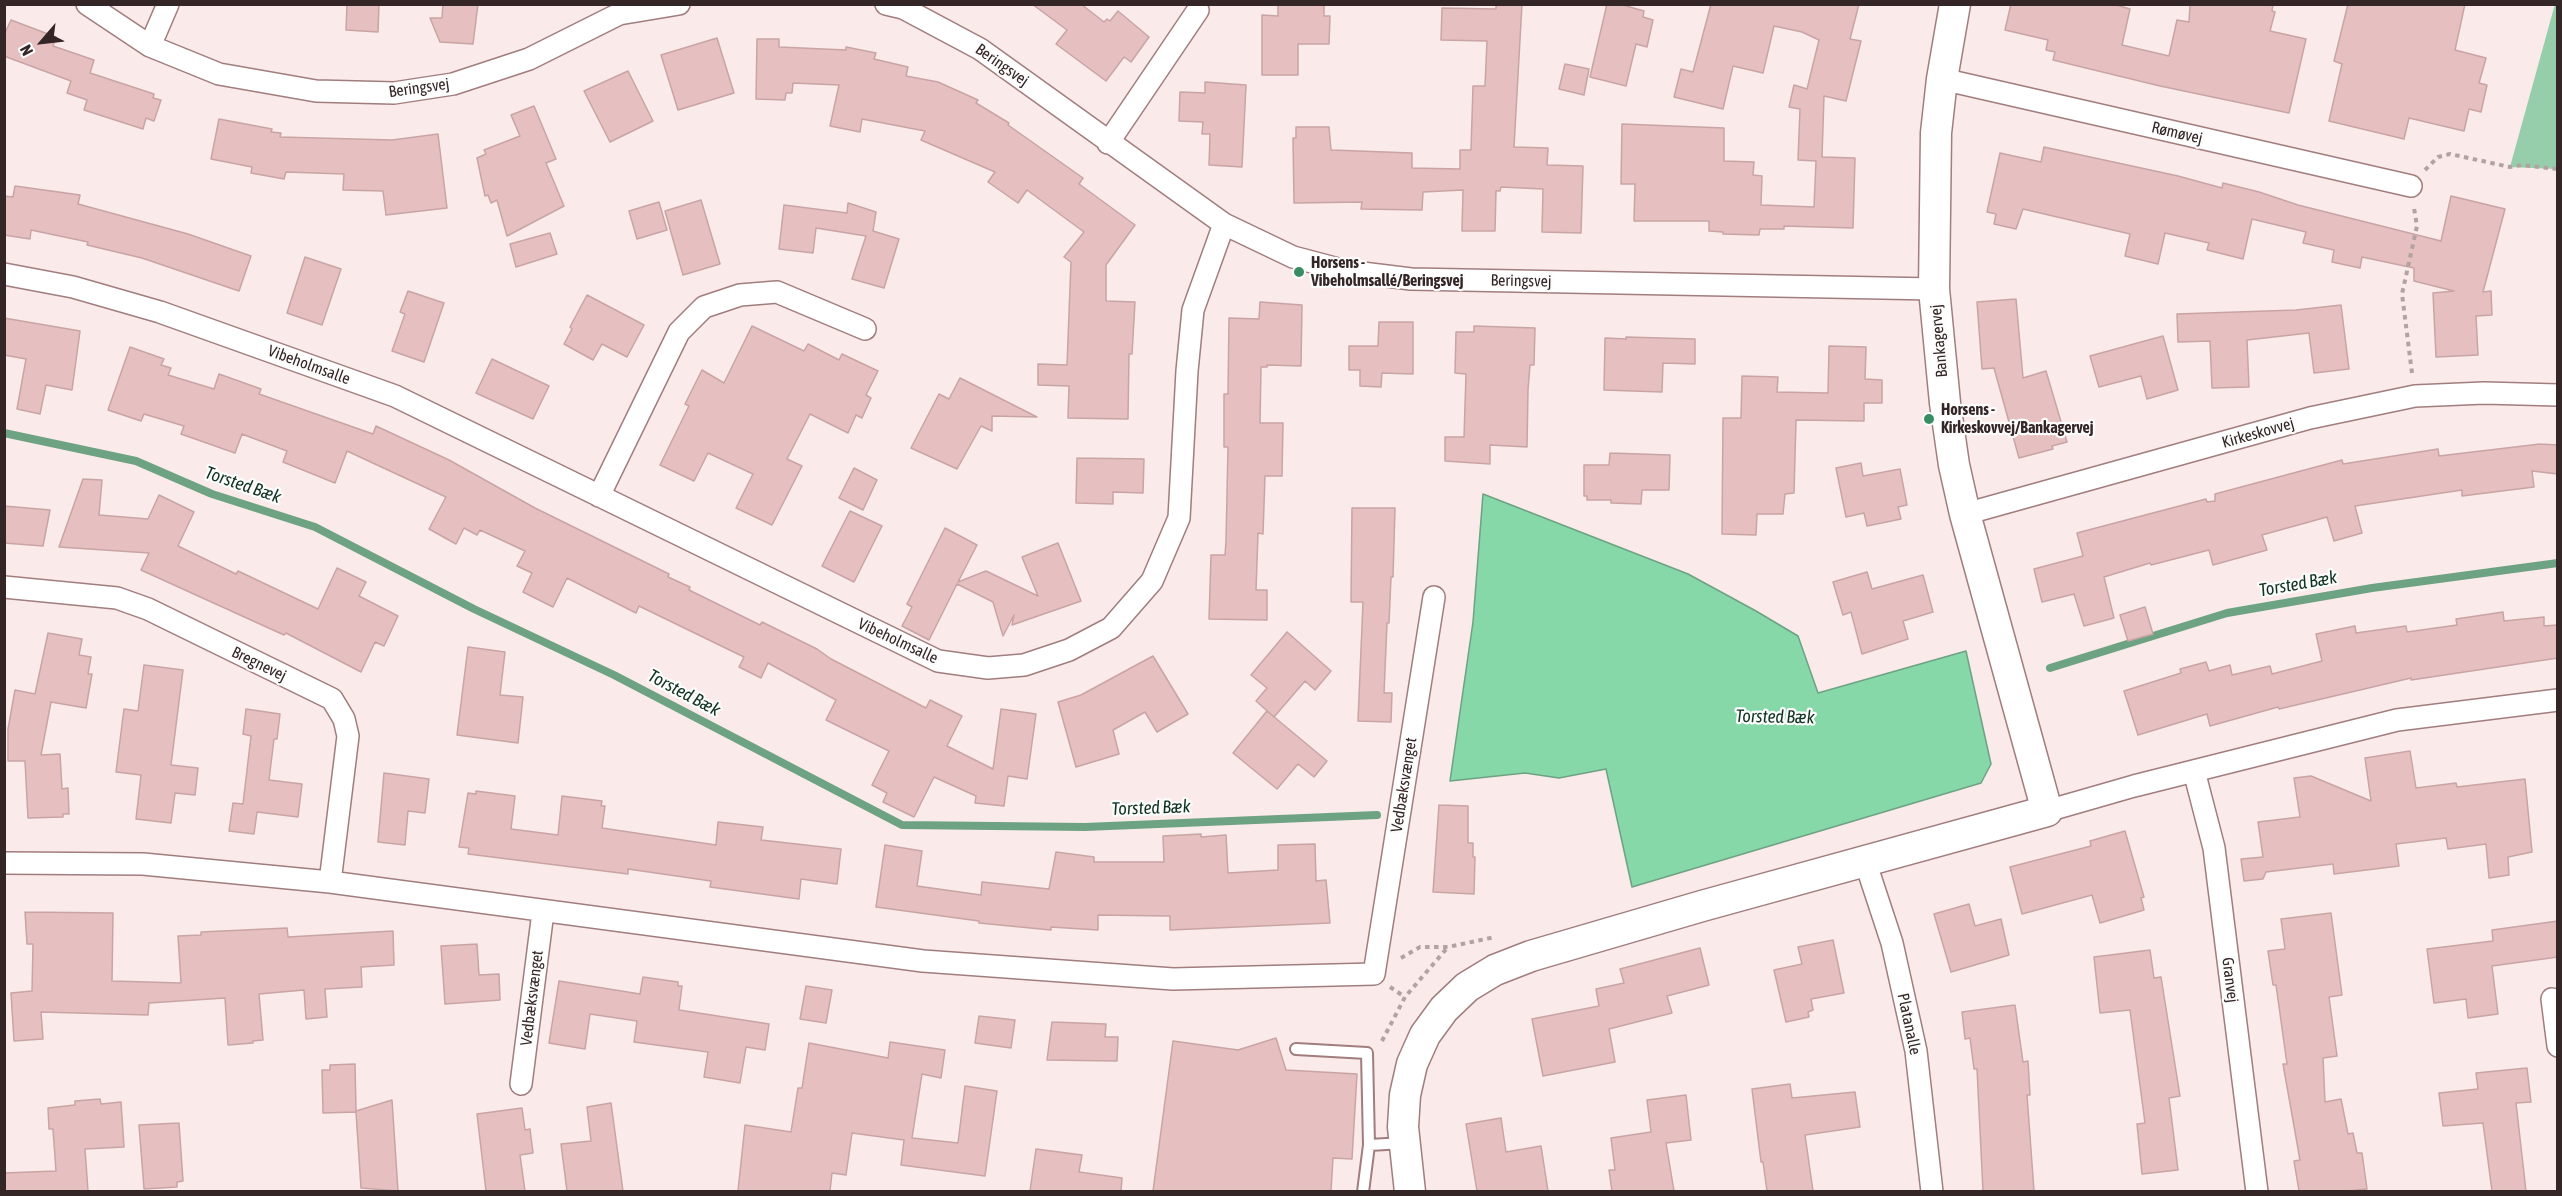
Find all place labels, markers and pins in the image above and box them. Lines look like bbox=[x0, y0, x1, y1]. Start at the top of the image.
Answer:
place label: Horsens - Vibeholmsallé/Beringsvej bbox=[1311, 253, 1463, 291]
marker: Horsens - Vibeholmsallé/Beringsvej bbox=[1292, 265, 1306, 279]
place label: Horsens - Kirkeskovvej/Bankagervej bbox=[1941, 400, 2094, 438]
marker: Horsens - Kirkeskovvej/Bankagervej bbox=[1922, 412, 1936, 426]

